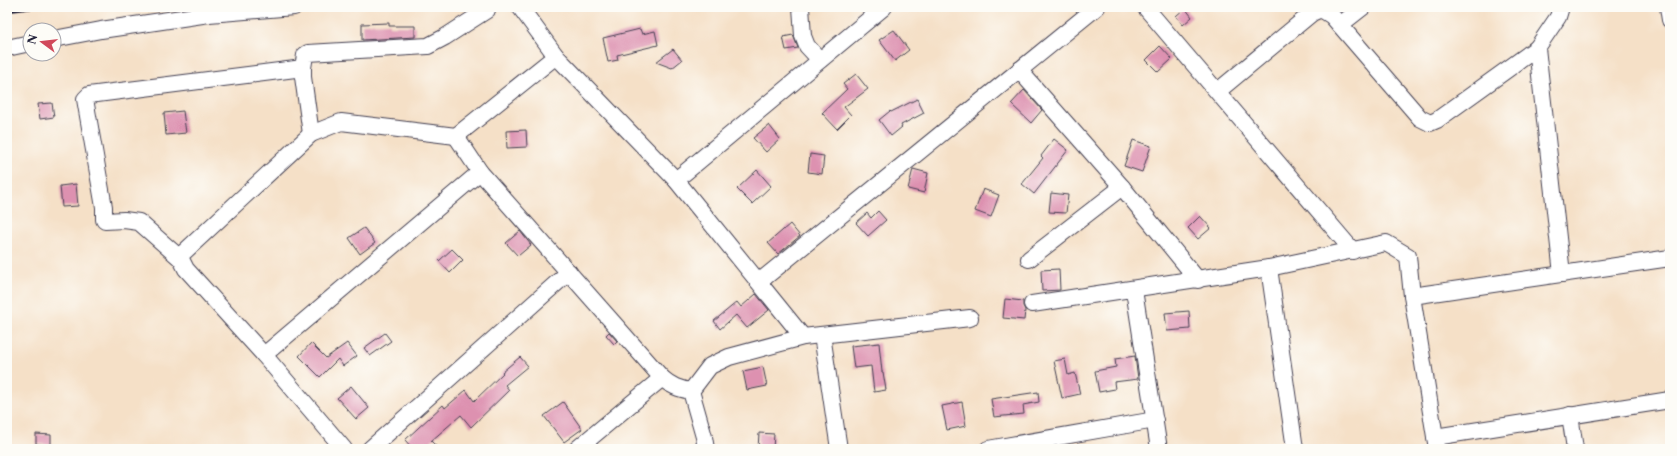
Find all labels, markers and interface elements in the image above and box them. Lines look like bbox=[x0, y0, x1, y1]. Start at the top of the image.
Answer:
north arrow bbox=[22, 22, 62, 62]
text: N bbox=[24, 33, 40, 46]

